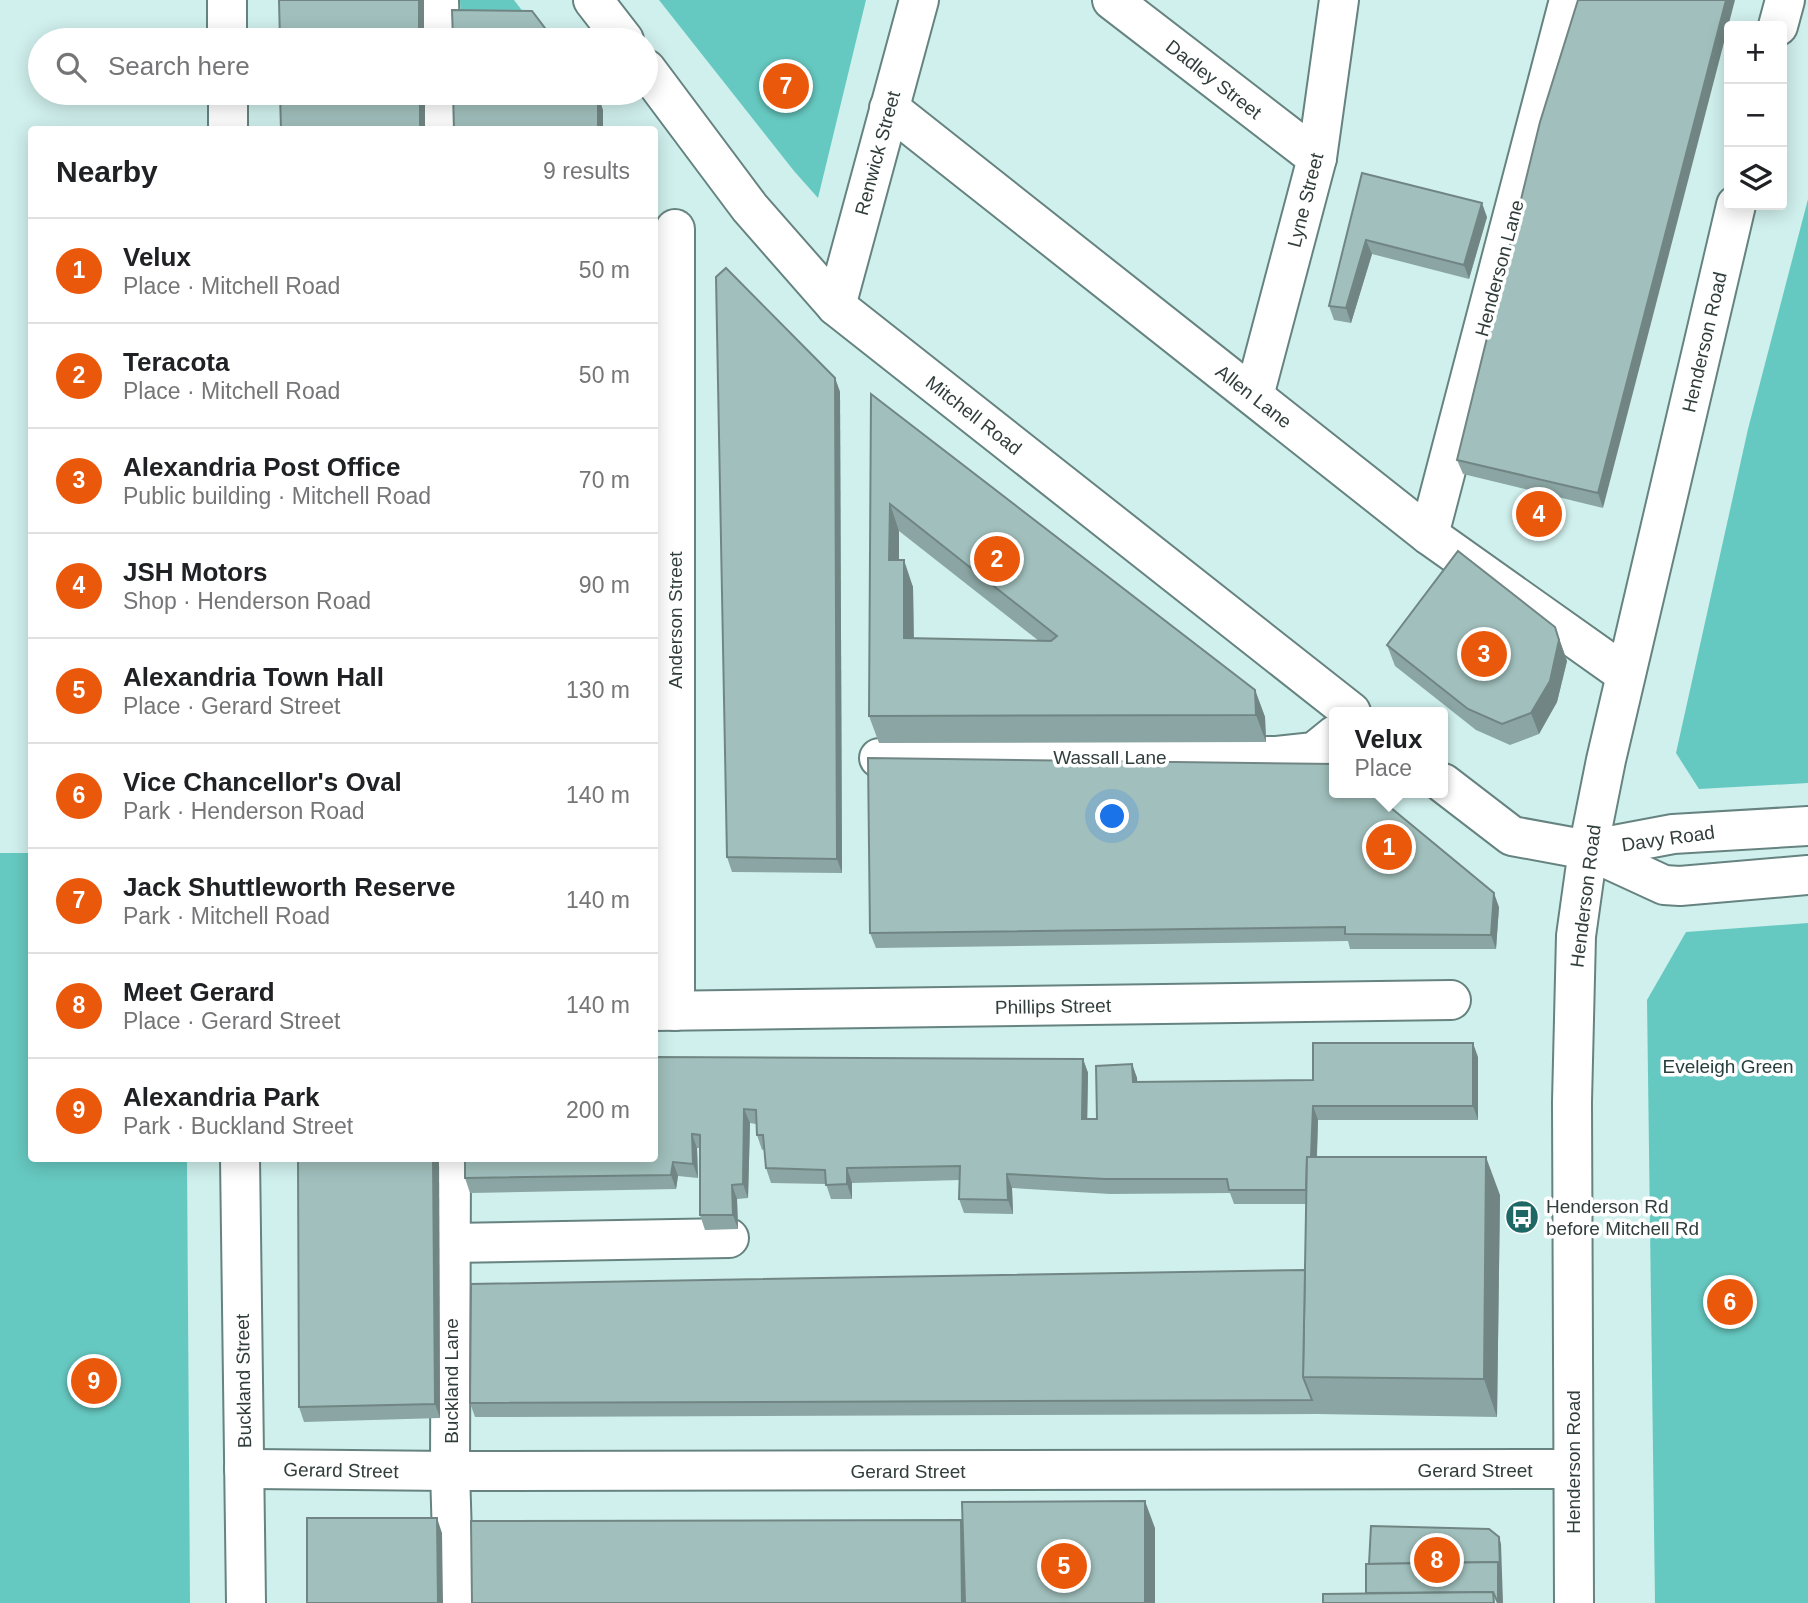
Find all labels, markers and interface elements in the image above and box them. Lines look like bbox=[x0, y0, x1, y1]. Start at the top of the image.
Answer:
map controls bbox=[1724, 21, 1787, 210]
button: + bbox=[1724, 21, 1787, 84]
search box bbox=[28, 28, 658, 105]
street label: Dadley Street bbox=[1162, 36, 1266, 124]
icon: search bbox=[52, 48, 90, 86]
text: Search here bbox=[108, 51, 250, 81]
pin: 7 bbox=[763, 60, 809, 112]
button: − bbox=[1724, 84, 1787, 147]
street label: Renwick Street bbox=[851, 88, 904, 218]
button: layers bbox=[1724, 147, 1787, 210]
street label: Lyne Street bbox=[1284, 150, 1328, 249]
text: Nearby bbox=[56, 155, 158, 188]
text: 9 results bbox=[543, 158, 630, 184]
street label: Henderson Lane bbox=[1471, 198, 1528, 339]
text: Velux bbox=[123, 242, 191, 272]
text: 1 bbox=[73, 257, 85, 283]
text: 50 m bbox=[579, 257, 630, 283]
street label: Henderson Road bbox=[1678, 270, 1731, 414]
text: Place · Mitchell Road bbox=[123, 273, 340, 299]
text: Teracota bbox=[123, 347, 229, 377]
street label: Allen Lane bbox=[1212, 360, 1296, 432]
text: 2 bbox=[73, 362, 85, 388]
text: 50 m bbox=[579, 362, 630, 388]
street label: Mitchell Road bbox=[922, 372, 1026, 459]
text: Place · Mitchell Road bbox=[123, 378, 340, 404]
text: Alexandria Post Office bbox=[123, 452, 400, 482]
text: 3 bbox=[73, 467, 85, 493]
text: 70 m bbox=[579, 467, 630, 493]
text: Public building · Mitchell Road bbox=[123, 483, 431, 509]
pin: 4 bbox=[1516, 488, 1562, 540]
pin: 2 bbox=[974, 533, 1020, 585]
street label: Anderson Street bbox=[665, 551, 686, 689]
text: JSH Motors bbox=[123, 557, 267, 587]
text: 4 bbox=[73, 572, 85, 598]
text: 90 m bbox=[579, 572, 630, 598]
text: Shop · Henderson Road bbox=[123, 588, 371, 614]
pin: 3 bbox=[1461, 628, 1507, 680]
text: Alexandria Town Hall bbox=[123, 662, 384, 692]
text: 5 bbox=[73, 677, 85, 703]
text: 130 m bbox=[566, 677, 630, 703]
text: Place · Gerard Street bbox=[123, 693, 340, 719]
popup bbox=[1329, 707, 1448, 798]
text: Velux bbox=[1355, 724, 1422, 754]
street label: Wassall Lane bbox=[1053, 747, 1167, 768]
text: Place bbox=[1355, 755, 1412, 781]
text: Vice Chancellor's Oval bbox=[123, 767, 402, 797]
text: 6 bbox=[73, 782, 85, 808]
text: 140 m bbox=[566, 782, 630, 808]
text: Park · Henderson Road bbox=[123, 798, 365, 824]
your location bbox=[1095, 799, 1129, 833]
pin: 1 bbox=[1366, 821, 1412, 873]
street label: Davy Road bbox=[1620, 822, 1716, 855]
street label: Henderson Road bbox=[1566, 823, 1605, 969]
text: Jack Shuttleworth Reserve bbox=[123, 872, 455, 902]
text: 7 bbox=[73, 887, 85, 913]
text: 140 m bbox=[566, 887, 630, 913]
text: Park · Mitchell Road bbox=[123, 903, 330, 929]
text: Meet Gerard bbox=[123, 977, 275, 1007]
text: 8 bbox=[73, 992, 85, 1018]
text: 140 m bbox=[566, 992, 630, 1018]
street label: Phillips Street bbox=[995, 995, 1112, 1018]
text: Place · Gerard Street bbox=[123, 1008, 340, 1034]
park label: Eveleigh Green bbox=[1663, 1056, 1793, 1077]
text: Alexandria Park bbox=[123, 1082, 320, 1112]
text: 9 bbox=[73, 1097, 85, 1123]
text: 200 m bbox=[566, 1097, 630, 1123]
text: Park · Buckland Street bbox=[123, 1113, 353, 1139]
place label: Henderson Rd before Mitchell Rd bbox=[1546, 1196, 1699, 1239]
bus stop icon: Henderson Rd before Mitchell Rd bbox=[1503, 1198, 1541, 1236]
pin: 6 bbox=[1707, 1276, 1753, 1328]
street label: Buckland Street bbox=[232, 1313, 255, 1448]
street label: Buckland Lane bbox=[441, 1318, 462, 1444]
pin: 9 bbox=[71, 1355, 117, 1407]
street label: Henderson Road bbox=[1563, 1390, 1584, 1534]
street label: Gerard Street bbox=[283, 1459, 399, 1482]
street label: Gerard Street bbox=[1417, 1460, 1533, 1481]
street label: Gerard Street bbox=[850, 1461, 966, 1482]
pin: 8 bbox=[1414, 1534, 1460, 1586]
pin: 5 bbox=[1041, 1540, 1087, 1592]

